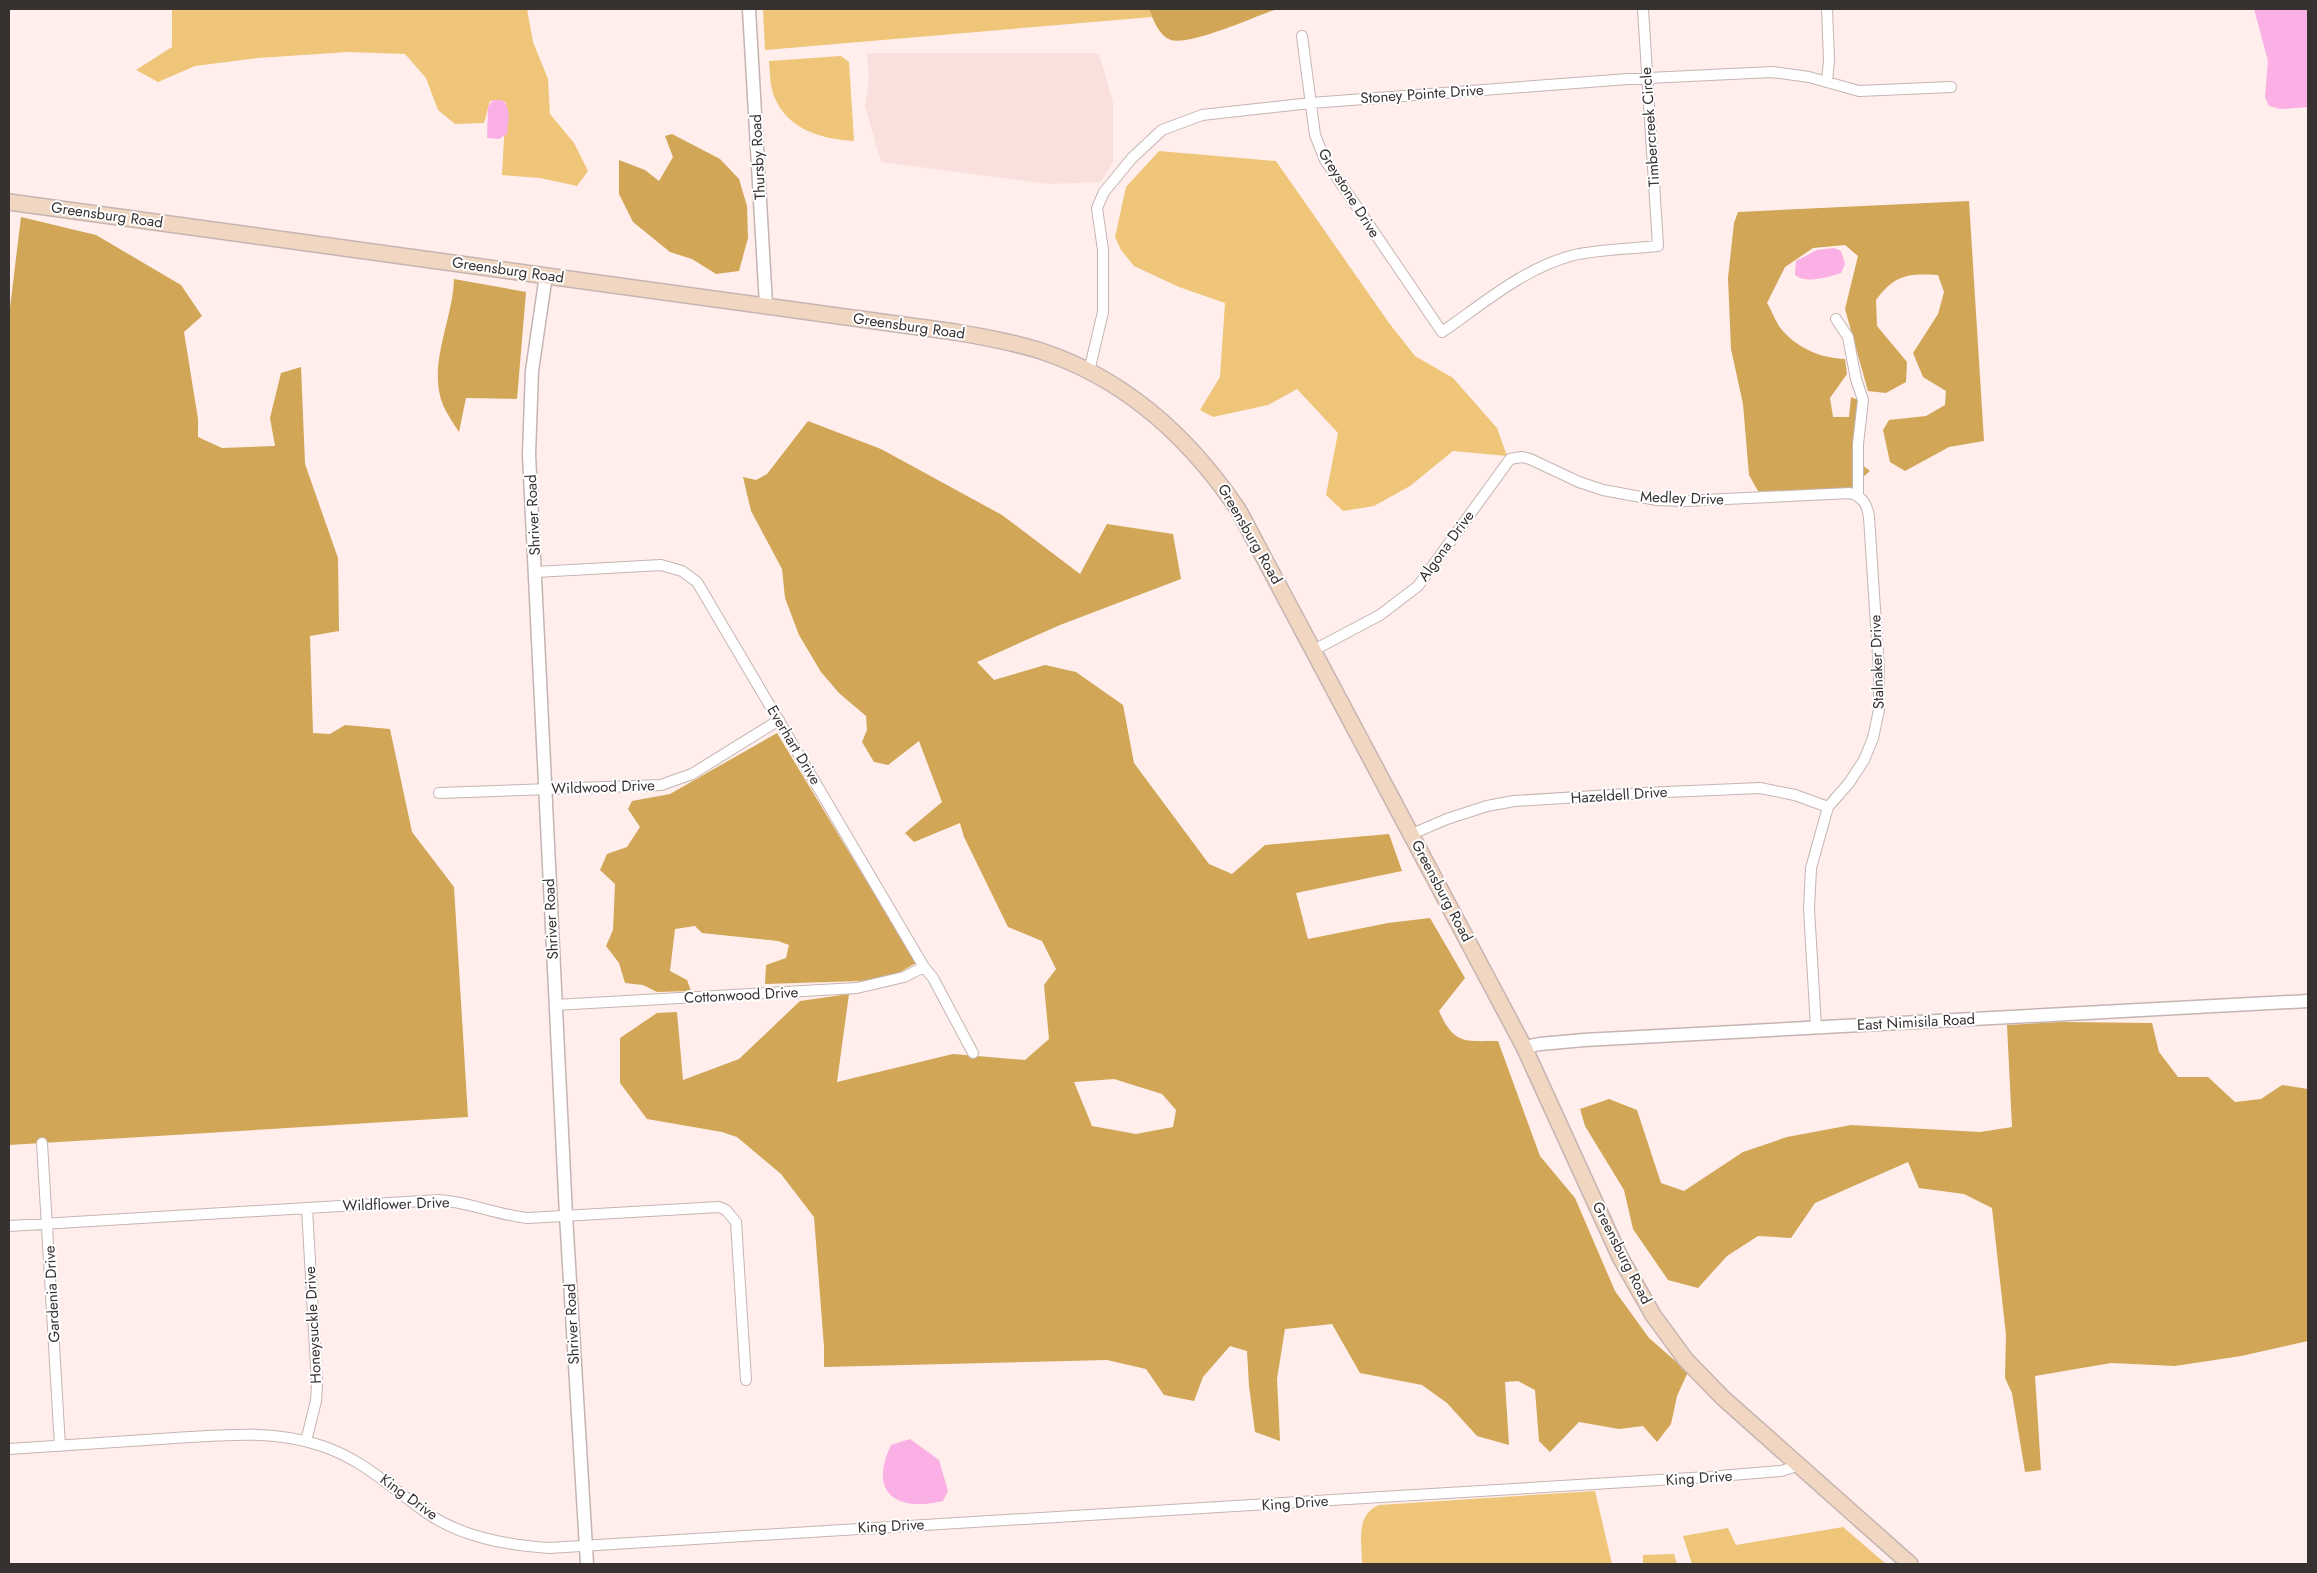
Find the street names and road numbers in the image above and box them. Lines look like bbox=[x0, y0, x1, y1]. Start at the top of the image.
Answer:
street label: Timbercreek Circle bbox=[1635, 66, 1665, 188]
street label: Stoney Pointe Drive bbox=[1360, 79, 1485, 109]
street label: Thursby Road bbox=[745, 114, 771, 200]
street label: Greystone Drive bbox=[1313, 144, 1385, 242]
street label: Greensburg Road bbox=[50, 196, 164, 234]
street label: Greensburg Road bbox=[451, 251, 565, 289]
street label: Greensburg Road bbox=[852, 307, 966, 345]
street label: Shriver Road bbox=[520, 474, 546, 556]
street label: Greensburg Road bbox=[1212, 480, 1288, 588]
street label: Medley Drive bbox=[1640, 486, 1725, 510]
street label: Algona Drive bbox=[1413, 506, 1479, 586]
street label: Stalnaker Drive bbox=[1864, 614, 1890, 710]
street label: Everhart Drive bbox=[762, 701, 827, 789]
street label: Wildwood Drive bbox=[551, 774, 655, 800]
street label: Hazeldell Drive bbox=[1570, 781, 1668, 809]
street label: Greensburg Road bbox=[1406, 836, 1478, 946]
street label: Shriver Road bbox=[538, 878, 564, 960]
street label: Cottonwood Drive bbox=[683, 981, 799, 1009]
street label: East Nimisila Road bbox=[1856, 1008, 1976, 1036]
street label: Wildflower Drive bbox=[342, 1191, 450, 1217]
street label: Greensburg Road bbox=[1587, 1198, 1657, 1308]
street label: Gardenia Drive bbox=[38, 1245, 66, 1343]
street label: Honeysuckle Drive bbox=[299, 1265, 327, 1384]
street label: Shriver Road bbox=[559, 1283, 585, 1365]
street label: King Drive bbox=[1665, 1465, 1733, 1491]
street label: King Drive bbox=[376, 1469, 443, 1526]
street label: King Drive bbox=[1261, 1490, 1329, 1516]
street label: King Drive bbox=[857, 1513, 925, 1539]

